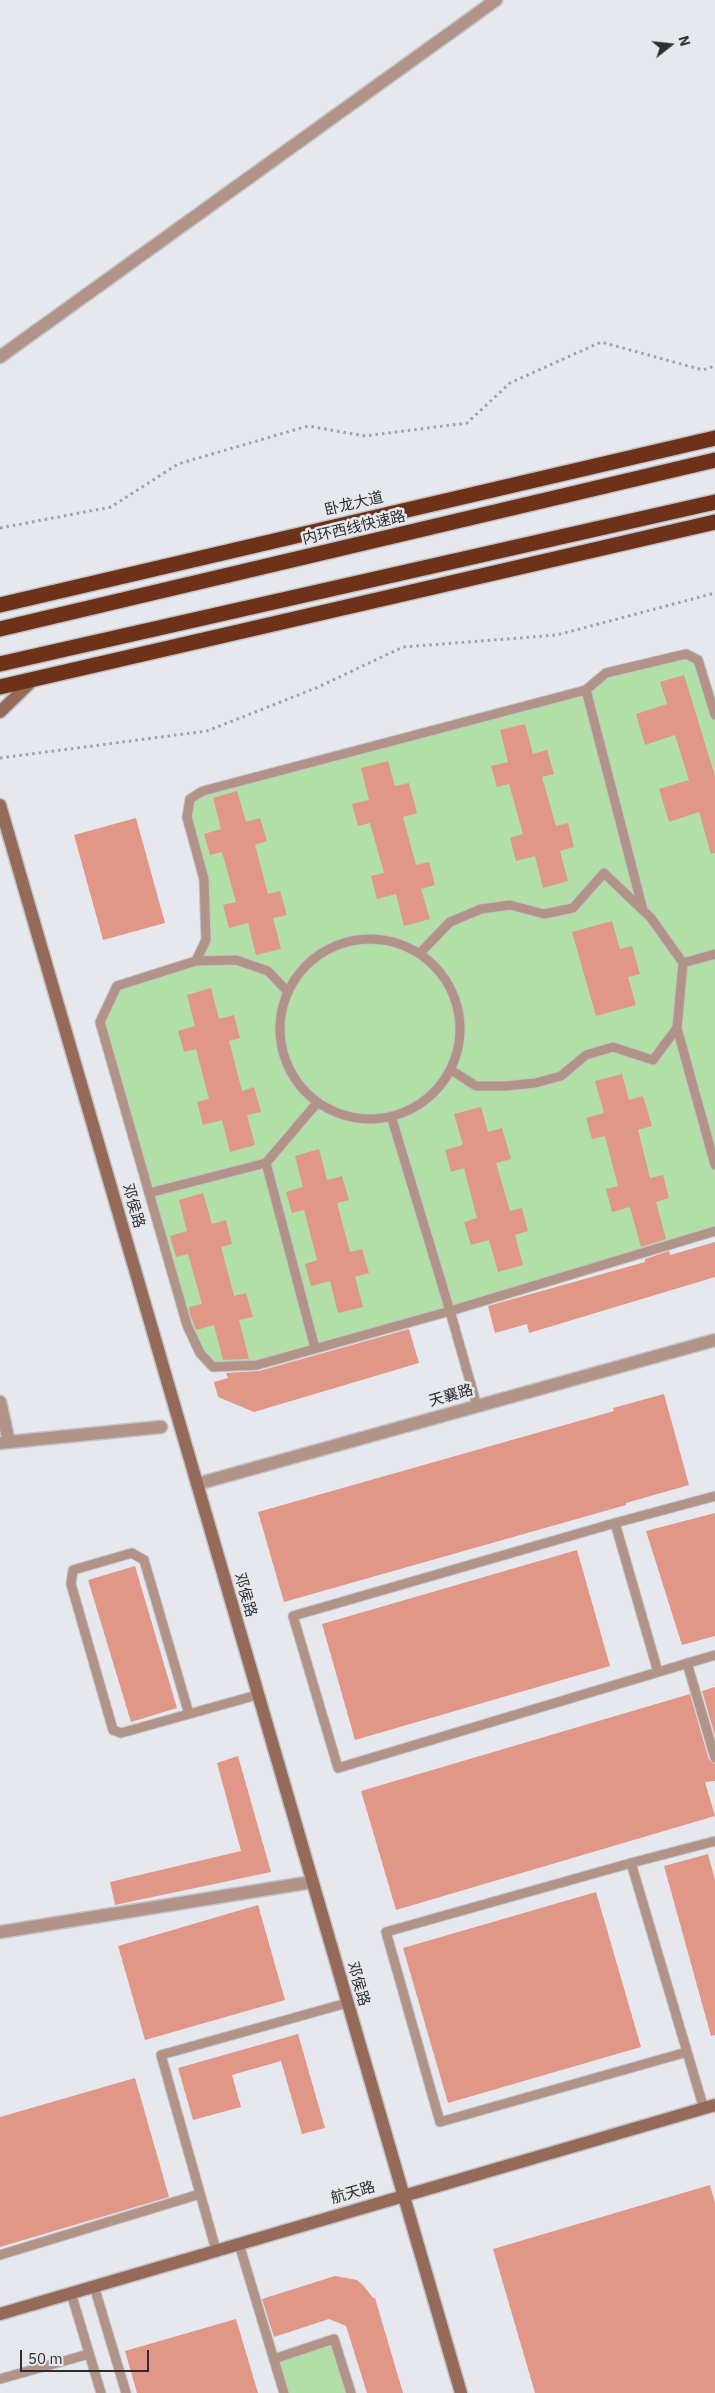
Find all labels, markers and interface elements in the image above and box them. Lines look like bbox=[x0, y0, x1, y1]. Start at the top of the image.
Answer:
north arrow bbox=[645, 20, 695, 70]
text: N bbox=[674, 34, 694, 48]
street label: 卧龙大道 bbox=[323, 488, 385, 520]
street label: 内环西线快速路 bbox=[301, 507, 407, 549]
street label: 邓侯路 bbox=[118, 1182, 148, 1230]
street label: 天襄路 bbox=[427, 1381, 475, 1411]
street label: 邓侯路 bbox=[230, 1571, 260, 1619]
street label: 邓侯路 bbox=[343, 1960, 373, 2008]
street label: 航天路 bbox=[329, 2178, 377, 2208]
scale bar bbox=[22, 2340, 151, 2372]
text: 50 m bbox=[28, 2349, 63, 2368]

